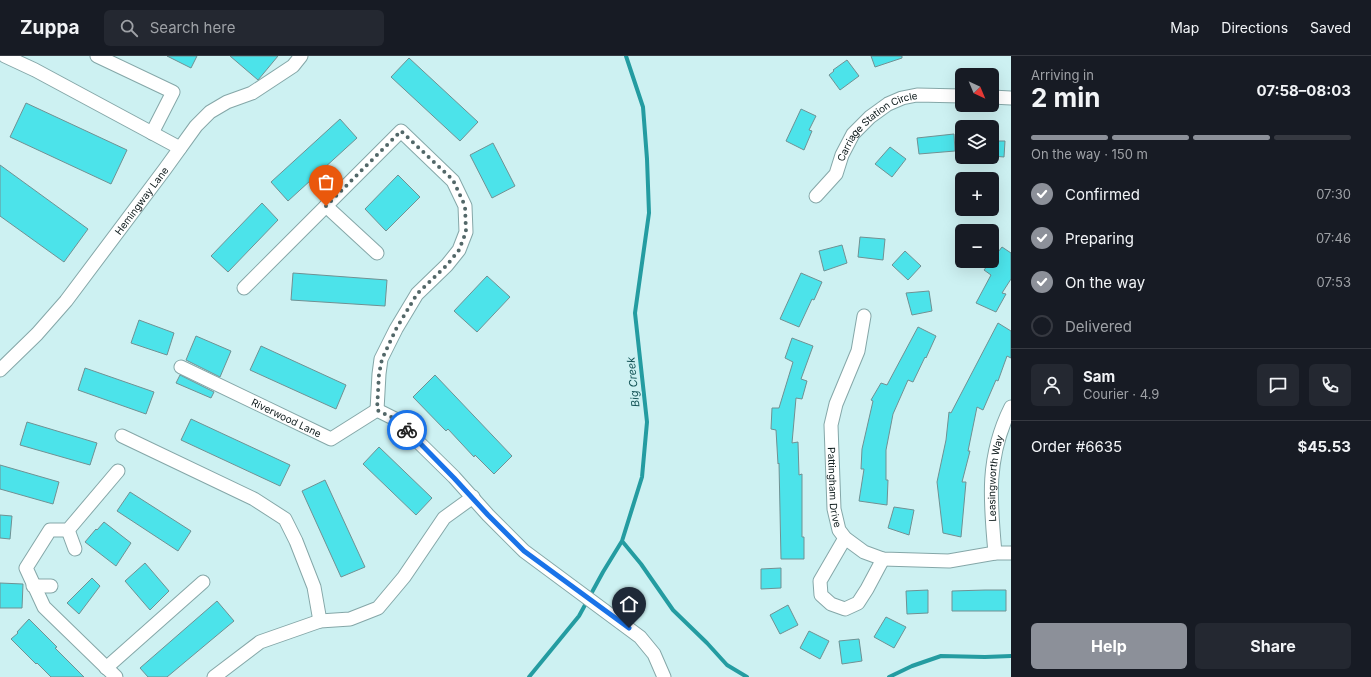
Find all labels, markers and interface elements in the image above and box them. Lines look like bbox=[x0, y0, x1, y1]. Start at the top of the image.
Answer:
search box bbox=[104, 10, 384, 46]
text: Zuppa bbox=[20, 16, 80, 39]
icon: search bbox=[118, 17, 140, 39]
text: Search here bbox=[150, 18, 235, 37]
text: Map bbox=[1170, 19, 1199, 36]
text: Directions bbox=[1221, 19, 1288, 36]
text: Saved bbox=[1310, 19, 1351, 36]
text: Arriving in bbox=[1031, 67, 1094, 83]
north arrow bbox=[955, 68, 999, 112]
map controls bbox=[955, 68, 999, 268]
text: 07:58–08:03 bbox=[1256, 81, 1351, 100]
text: 2 min bbox=[1031, 82, 1101, 113]
street label: Carriage Station Circle bbox=[834, 89, 919, 163]
button: layers bbox=[955, 120, 999, 164]
text: On the way · 150 m bbox=[1031, 146, 1148, 162]
street label: Hemingway Lane bbox=[112, 164, 171, 237]
pin bbox=[309, 165, 343, 206]
icon: bag bbox=[315, 171, 337, 193]
button: + bbox=[955, 172, 999, 216]
icon: check bbox=[1031, 183, 1053, 205]
text: Confirmed bbox=[1065, 185, 1140, 204]
text: 07:30 bbox=[1316, 186, 1351, 202]
button: − bbox=[955, 224, 999, 268]
icon: check bbox=[1031, 227, 1053, 249]
text: Preparing bbox=[1065, 229, 1134, 248]
text: 07:46 bbox=[1316, 230, 1351, 246]
icon: check bbox=[1031, 271, 1053, 293]
text: On the way bbox=[1065, 273, 1145, 292]
text: 07:53 bbox=[1316, 274, 1351, 290]
text: Delivered bbox=[1065, 317, 1132, 336]
water label: Big Creek bbox=[623, 355, 643, 408]
button: person bbox=[1031, 364, 1073, 406]
button: chat bbox=[1257, 364, 1299, 406]
button: phone bbox=[1309, 364, 1351, 406]
text: Sam bbox=[1083, 367, 1115, 386]
text: Courier · 4.9 bbox=[1083, 386, 1159, 402]
street label: Riverwood Lane bbox=[250, 396, 323, 440]
courier bbox=[387, 410, 427, 450]
icon: bike bbox=[396, 419, 418, 441]
street label: Leasingworth Way bbox=[985, 433, 1005, 522]
text: Order #6635 bbox=[1031, 437, 1122, 456]
text: $45.53 bbox=[1298, 437, 1351, 456]
street label: Pattingham Drive bbox=[826, 447, 844, 529]
pin bbox=[612, 587, 646, 628]
icon: home bbox=[618, 593, 640, 615]
button: Help bbox=[1031, 623, 1187, 669]
button: Share bbox=[1195, 623, 1351, 669]

